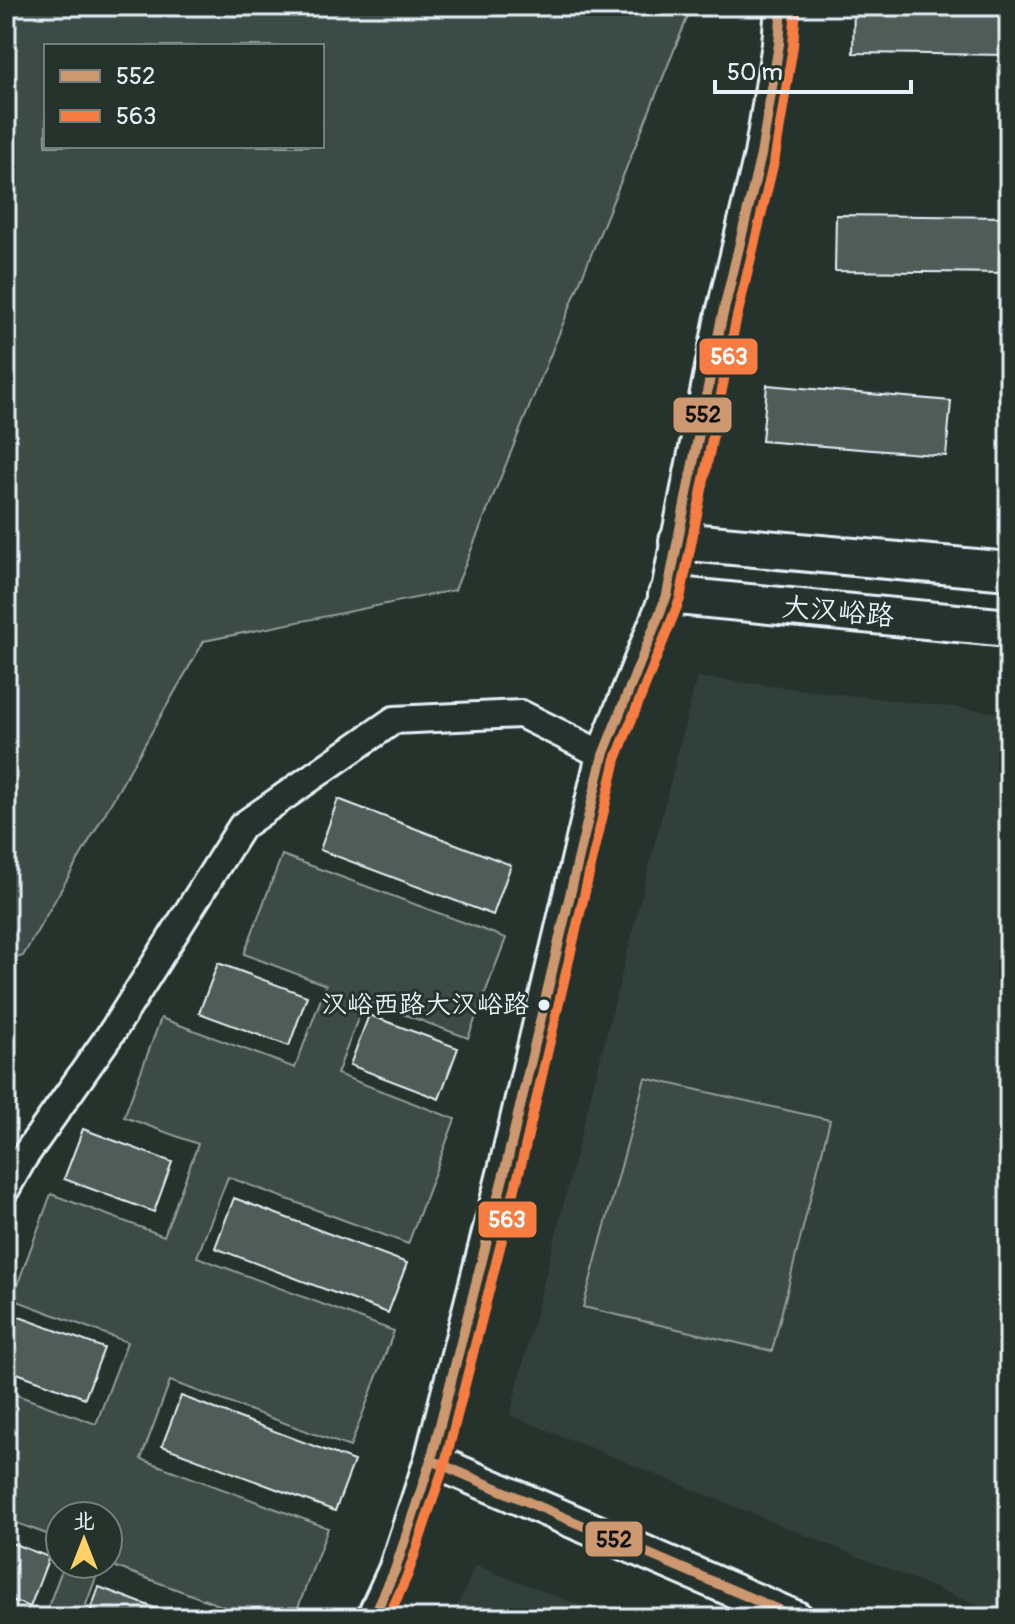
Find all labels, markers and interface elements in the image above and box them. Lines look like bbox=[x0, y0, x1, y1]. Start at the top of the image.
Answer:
legend bbox=[44, 44, 324, 148]
scale bar bbox=[715, 44, 911, 94]
text: 50 m bbox=[727, 58, 783, 87]
text: 552 bbox=[116, 62, 155, 91]
text: 563 bbox=[116, 102, 156, 131]
line badge: 563 bbox=[698, 337, 759, 376]
text: 563 bbox=[710, 343, 748, 371]
line badge: 552 bbox=[672, 396, 733, 434]
text: 552 bbox=[685, 401, 721, 429]
street label: 大汉峪路 bbox=[781, 590, 895, 634]
place label: 汉峪西路大汉峪路 bbox=[321, 989, 529, 1021]
marker: 汉峪西路大汉峪路 bbox=[536, 997, 552, 1013]
line badge: 563 bbox=[477, 1200, 538, 1239]
text: 563 bbox=[488, 1206, 526, 1234]
north arrow bbox=[44, 1500, 124, 1580]
text: 北 bbox=[73, 1507, 95, 1535]
line badge: 552 bbox=[584, 1520, 644, 1558]
text: 552 bbox=[596, 1526, 632, 1554]

